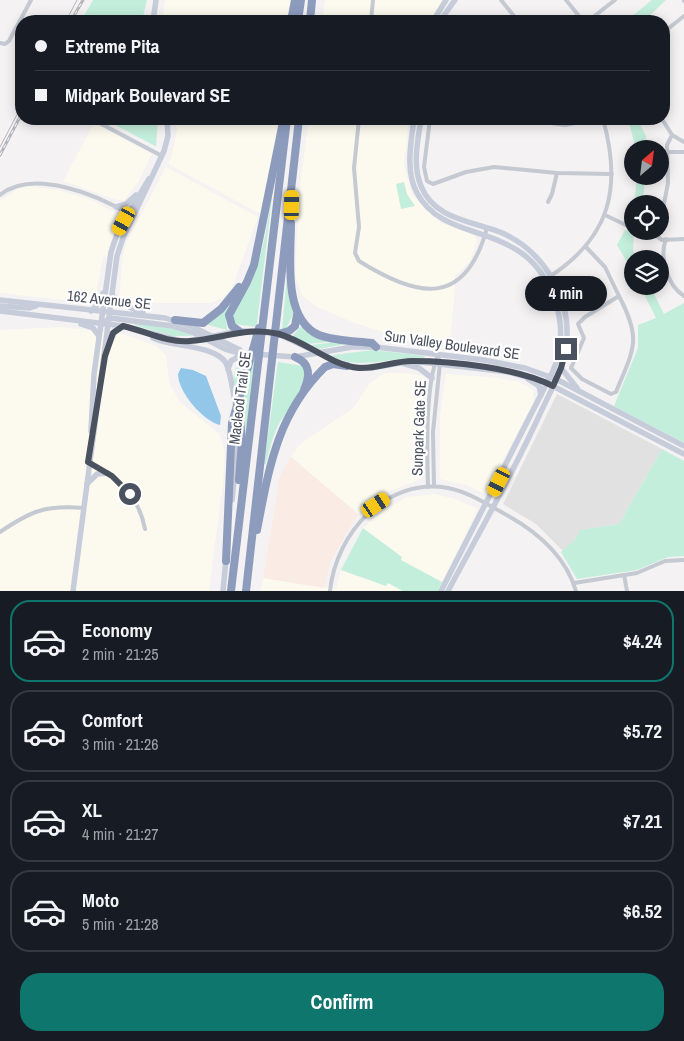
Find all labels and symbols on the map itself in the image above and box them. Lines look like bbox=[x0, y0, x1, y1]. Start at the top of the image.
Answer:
north arrow bbox=[624, 140, 669, 185]
car bbox=[284, 190, 299, 220]
car bbox=[110, 204, 137, 238]
callout: 4 min bbox=[525, 276, 607, 312]
street label: 162 Avenue SE bbox=[66, 285, 152, 314]
street label: Sun Valley Boulevard SE bbox=[383, 325, 521, 364]
route end bbox=[555, 338, 577, 360]
street label: Macleod Trail SE bbox=[223, 350, 256, 446]
street label: Sunpark Gate SE bbox=[406, 380, 431, 476]
car bbox=[485, 465, 512, 499]
route start bbox=[119, 483, 141, 505]
car bbox=[359, 490, 392, 520]

